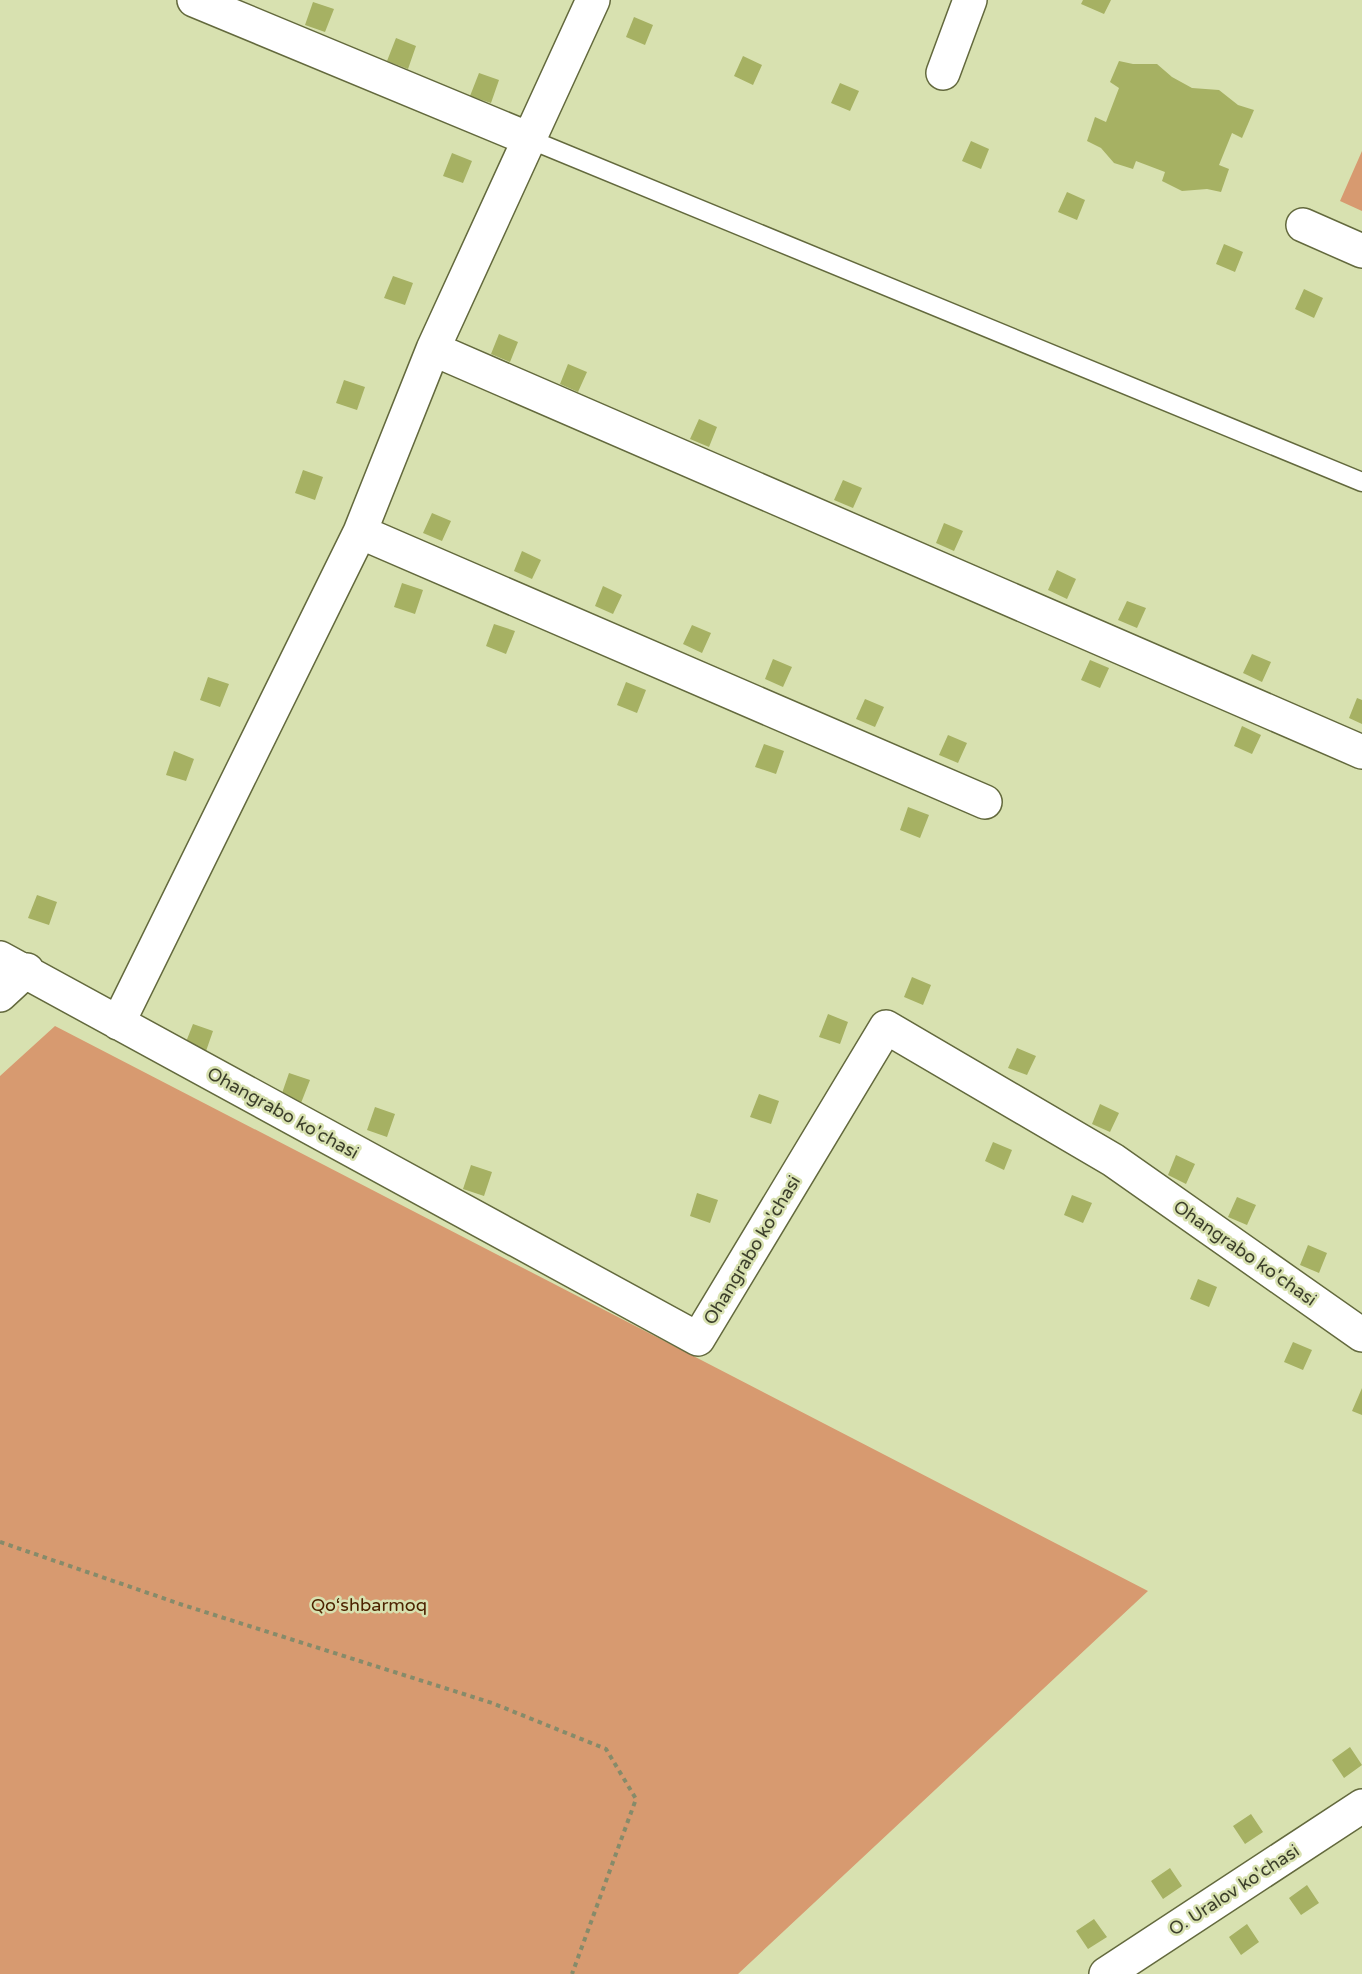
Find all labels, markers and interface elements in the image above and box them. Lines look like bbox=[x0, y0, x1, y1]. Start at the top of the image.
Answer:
street label: Ohangrabo ko'chasi bbox=[203, 1062, 363, 1164]
street label: Ohangrabo ko'chasi bbox=[699, 1171, 805, 1329]
street label: Ohangrabo ko'chasi bbox=[1169, 1195, 1321, 1311]
park label: Qo‘shbarmoq bbox=[311, 1594, 427, 1616]
street label: O. Uralov ko'chasi bbox=[1164, 1840, 1304, 1940]

